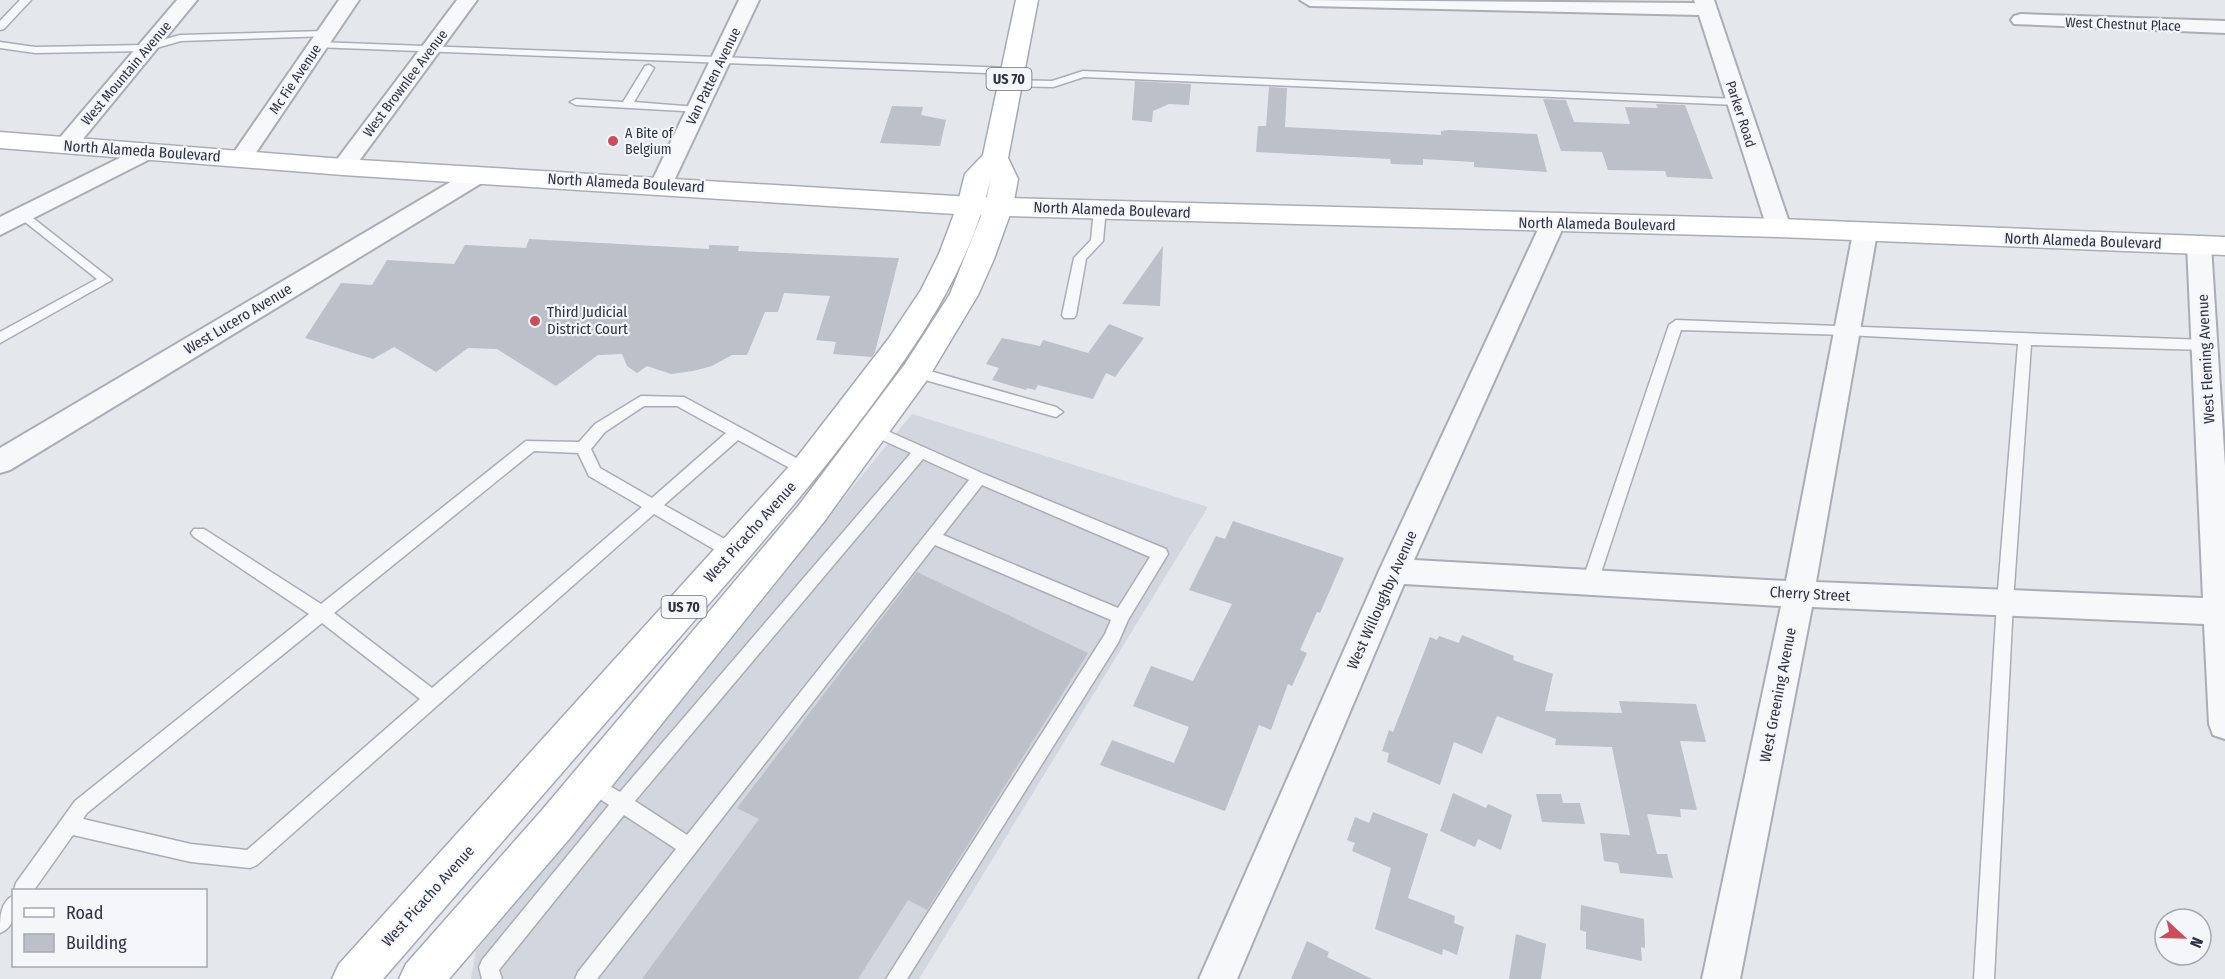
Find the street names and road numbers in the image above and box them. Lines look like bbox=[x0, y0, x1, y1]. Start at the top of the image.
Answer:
street label: West Chestnut Place bbox=[2065, 14, 2181, 35]
street label: West Mountain Avenue bbox=[78, 18, 175, 129]
street label: Van Patten Avenue bbox=[683, 25, 744, 128]
street label: West Brownlee Avenue bbox=[359, 26, 451, 140]
street label: Mc Fie Avenue bbox=[266, 41, 325, 117]
road number: US 70 bbox=[986, 68, 1032, 90]
street label: Parker Road bbox=[1722, 79, 1759, 150]
street label: North Alameda Boulevard bbox=[63, 137, 221, 165]
street label: North Alameda Boulevard bbox=[547, 170, 705, 196]
street label: North Alameda Boulevard bbox=[1033, 198, 1191, 222]
street label: North Alameda Boulevard bbox=[1518, 214, 1676, 234]
street label: North Alameda Boulevard bbox=[2004, 229, 2162, 253]
street label: West Lucero Avenue bbox=[181, 280, 295, 358]
street label: West Fleming Avenue bbox=[2194, 294, 2218, 424]
street label: West Picacho Avenue bbox=[700, 478, 800, 586]
street label: West Willoughby Avenue bbox=[1343, 528, 1421, 672]
street label: Cherry Street bbox=[1769, 583, 1851, 605]
road number: US 70 bbox=[662, 596, 706, 618]
street label: West Greening Avenue bbox=[1756, 626, 1800, 764]
street label: West Picacho Avenue bbox=[378, 842, 478, 950]

